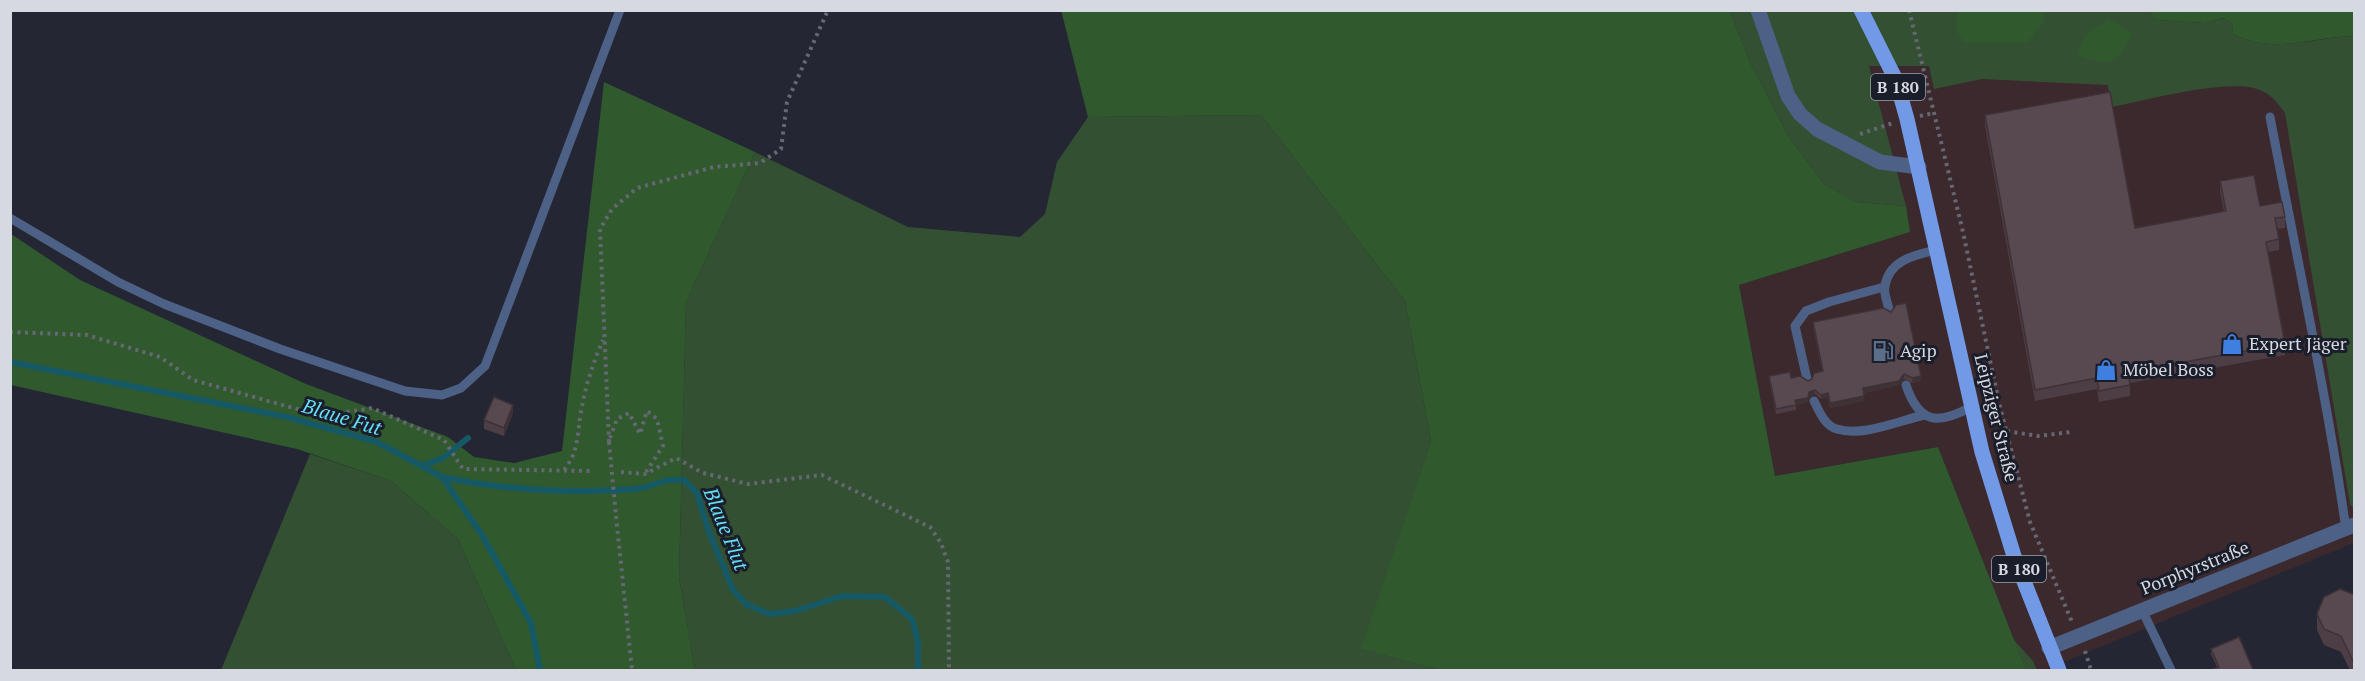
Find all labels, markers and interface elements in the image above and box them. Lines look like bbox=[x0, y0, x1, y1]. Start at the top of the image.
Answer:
road number: B 180 bbox=[1871, 74, 1925, 100]
place label: Expert Jäger bbox=[2249, 331, 2347, 355]
shop icon: Expert Jäger bbox=[2220, 332, 2244, 356]
place label: Agip bbox=[1900, 338, 1937, 362]
fuel station icon: Agip bbox=[1871, 339, 1895, 363]
street label: Leipziger Straße bbox=[1969, 351, 2024, 484]
place label: Möbel Boss bbox=[2123, 357, 2214, 381]
shop icon: Möbel Boss bbox=[2094, 358, 2118, 382]
water label: Blaue Fut bbox=[298, 391, 386, 442]
water label: Blaue Flut bbox=[697, 483, 756, 575]
street label: Porphyrstraße bbox=[2137, 534, 2252, 600]
road number: B 180 bbox=[1992, 556, 2046, 582]

